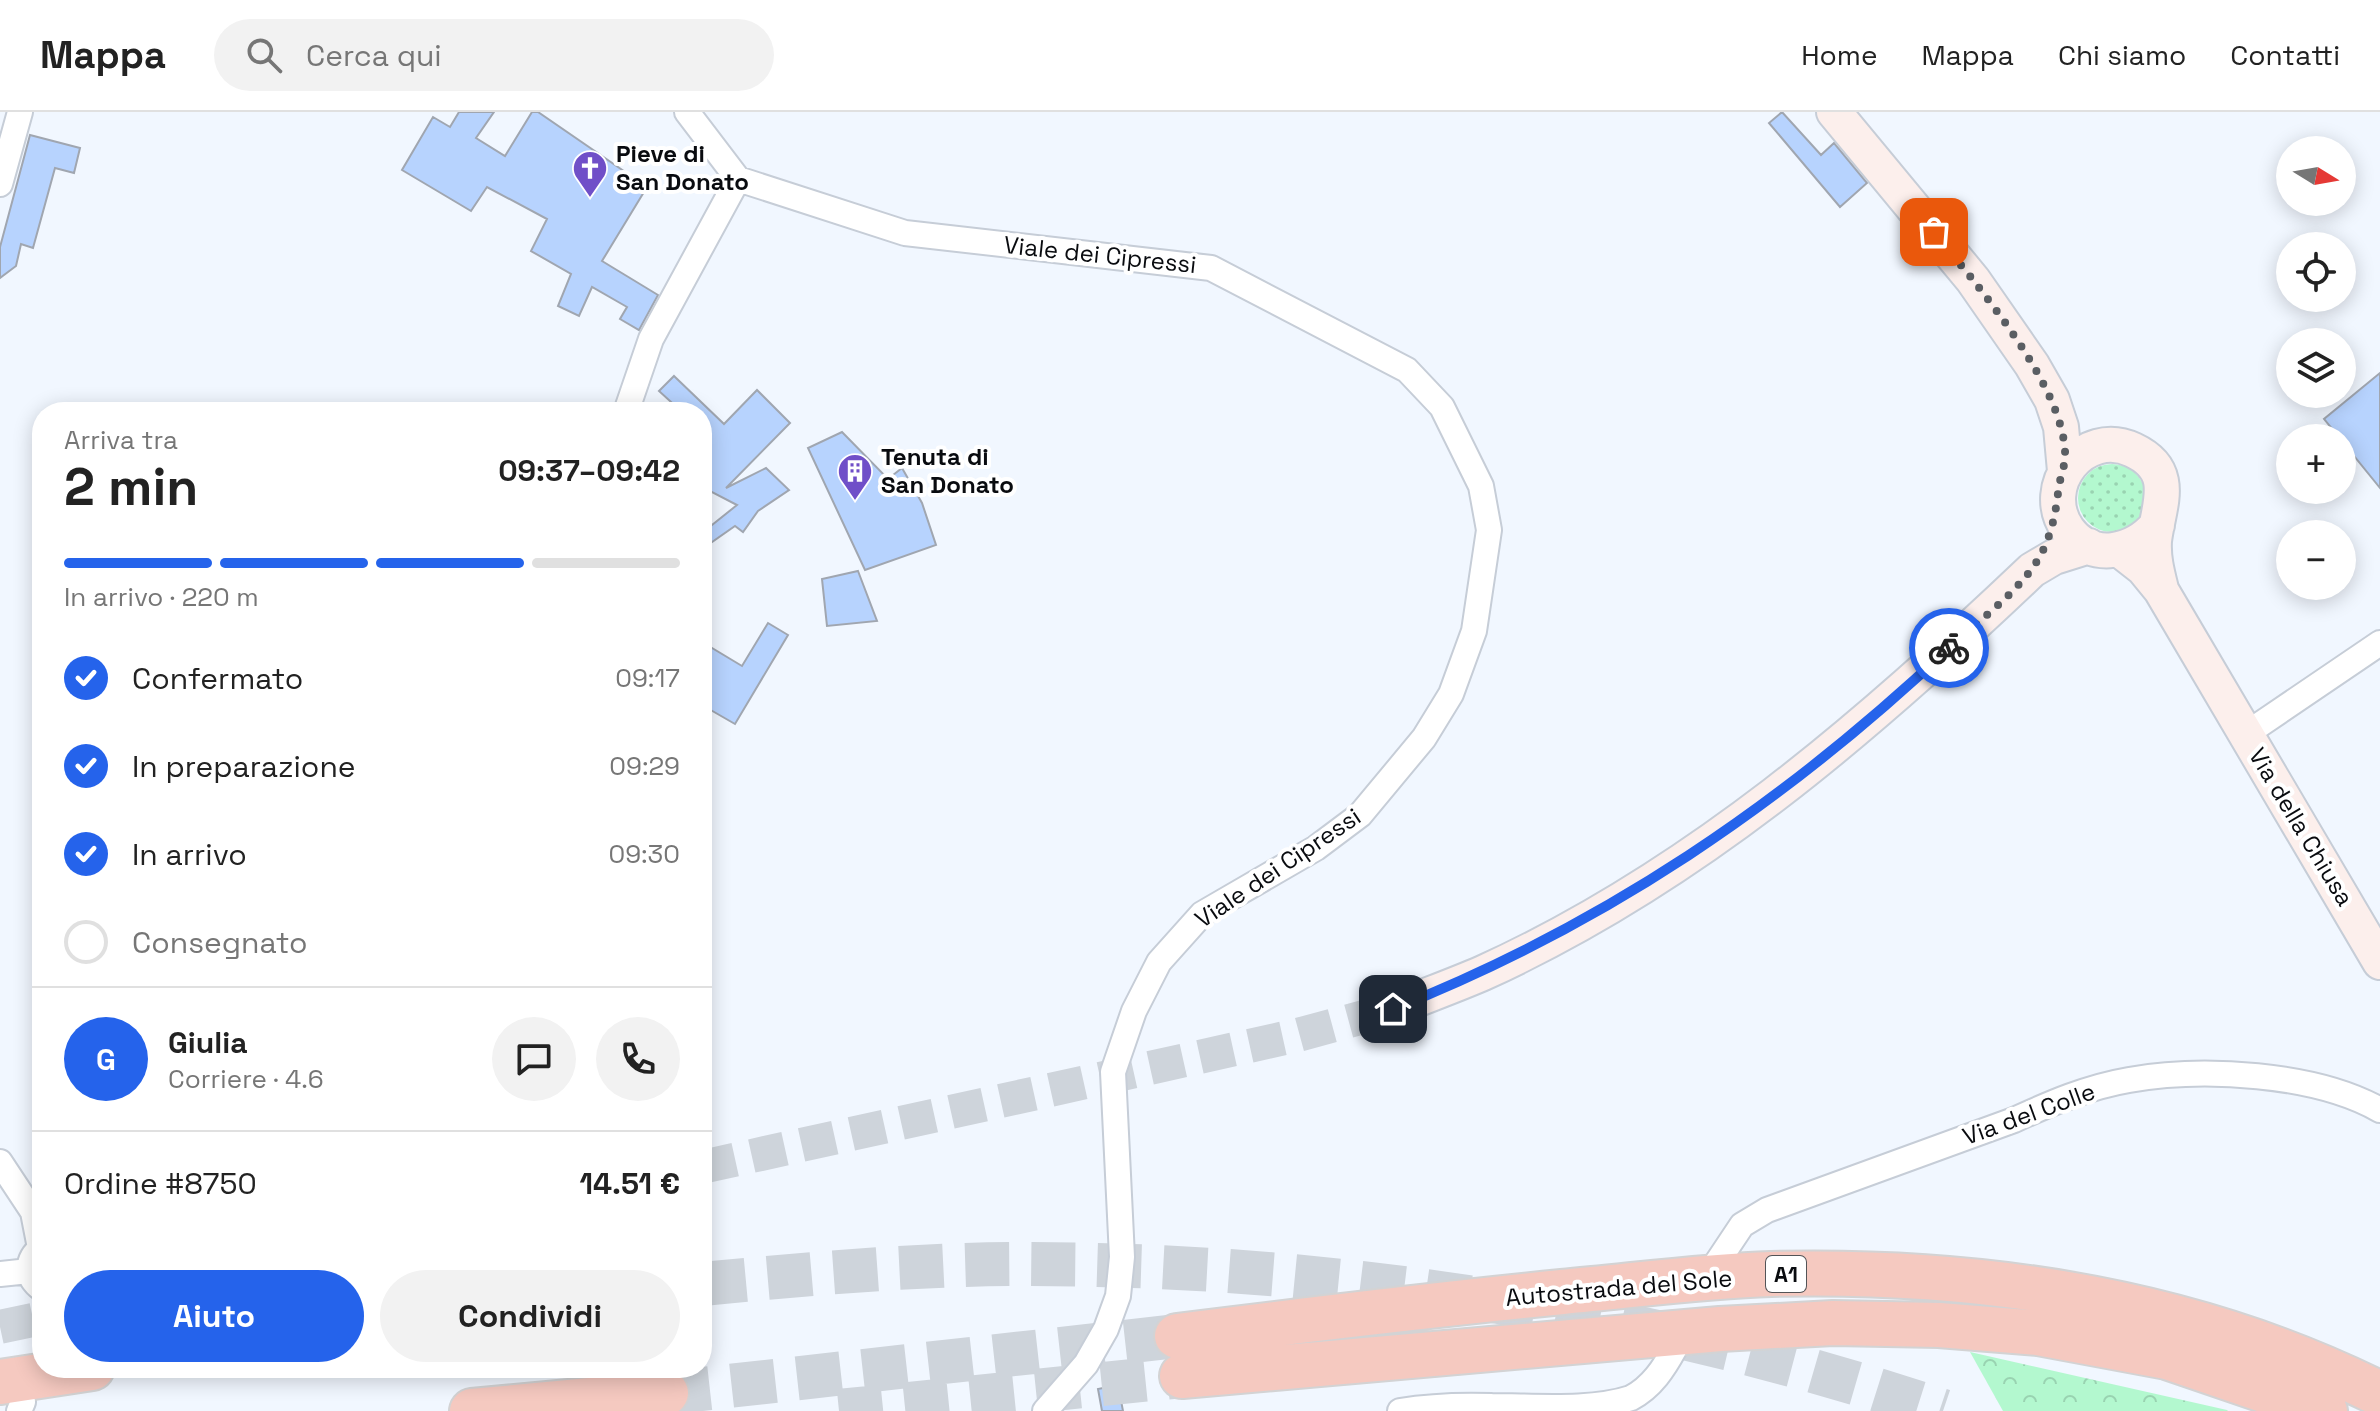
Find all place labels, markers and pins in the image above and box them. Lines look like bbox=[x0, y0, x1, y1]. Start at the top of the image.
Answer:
place label: Pieve di San Donato bbox=[616, 138, 749, 197]
church icon: Pieve di San Donato bbox=[571, 149, 609, 199]
pin bbox=[1900, 198, 1968, 266]
place label: Tenuta di San Donato bbox=[881, 441, 1014, 500]
building icon: Tenuta di San Donato bbox=[836, 452, 874, 502]
pin bbox=[1359, 975, 1427, 1043]

